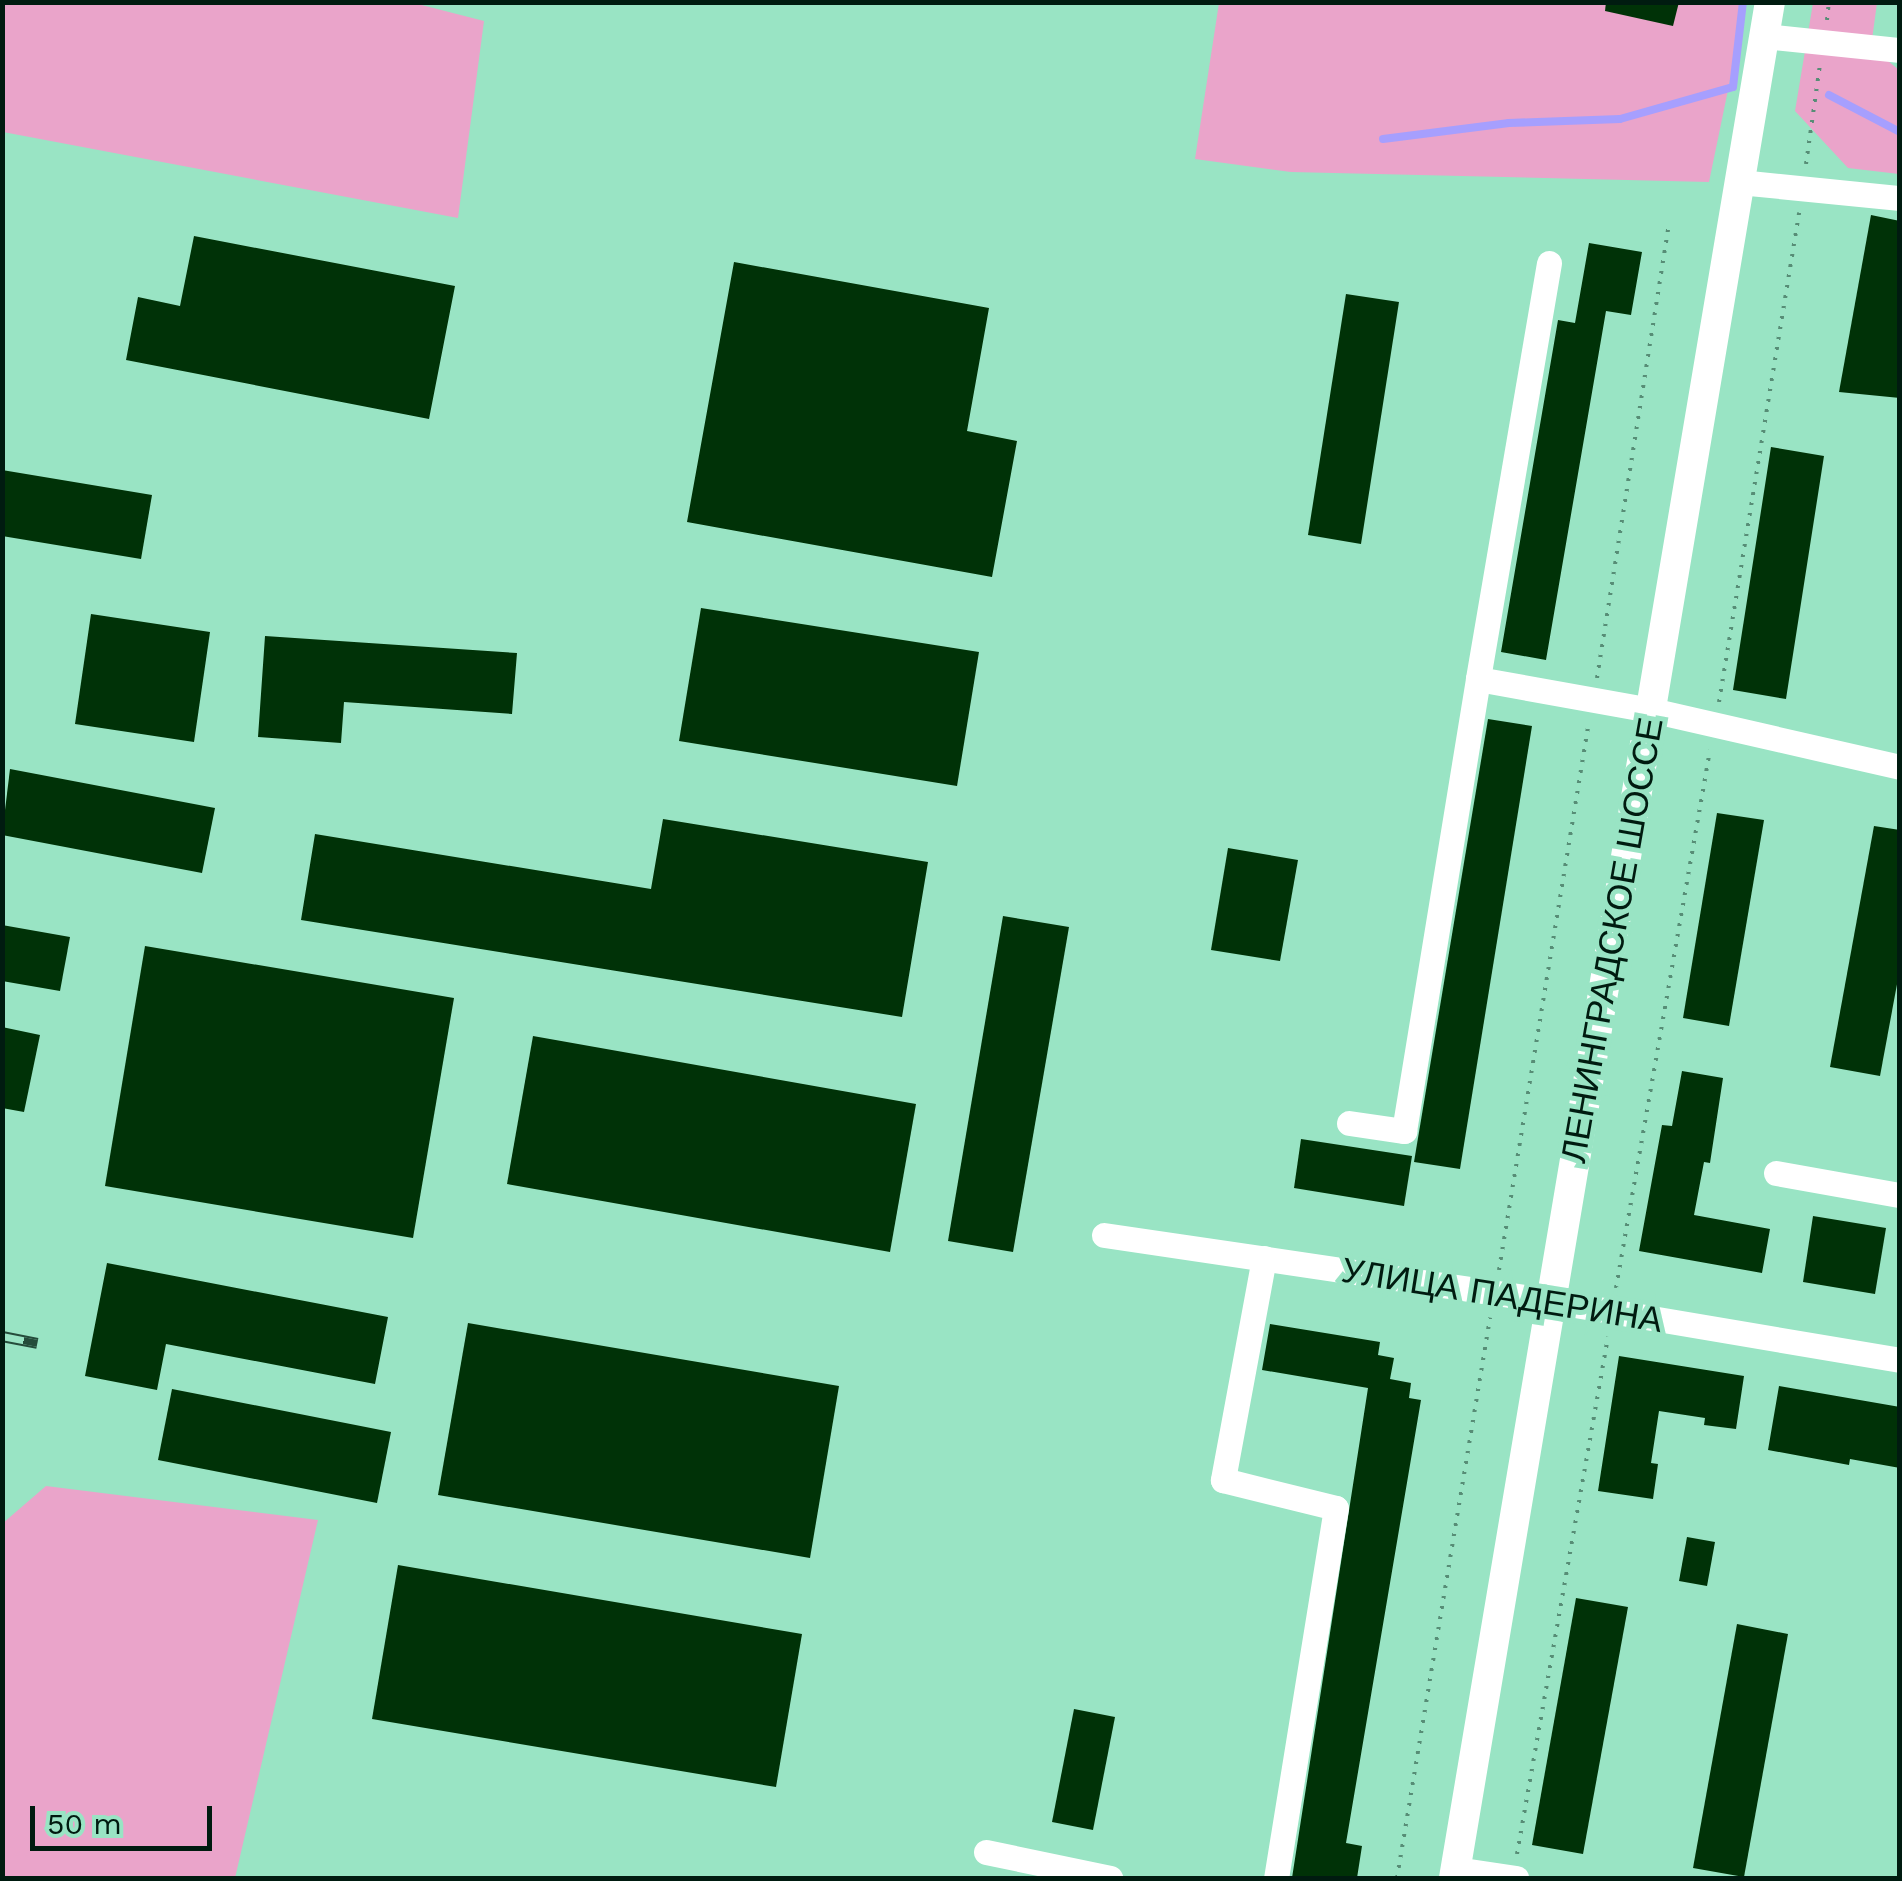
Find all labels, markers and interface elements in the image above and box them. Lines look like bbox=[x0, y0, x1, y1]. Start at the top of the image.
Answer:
street label: ЛЕНИНГРАДСКОЕ ШОССЕ bbox=[1552, 714, 1672, 1166]
street label: УЛИЦА ПАДЕРИНА bbox=[1339, 1249, 1665, 1341]
scale bar bbox=[35, 1786, 218, 1848]
text: 50 m bbox=[47, 1806, 122, 1841]

